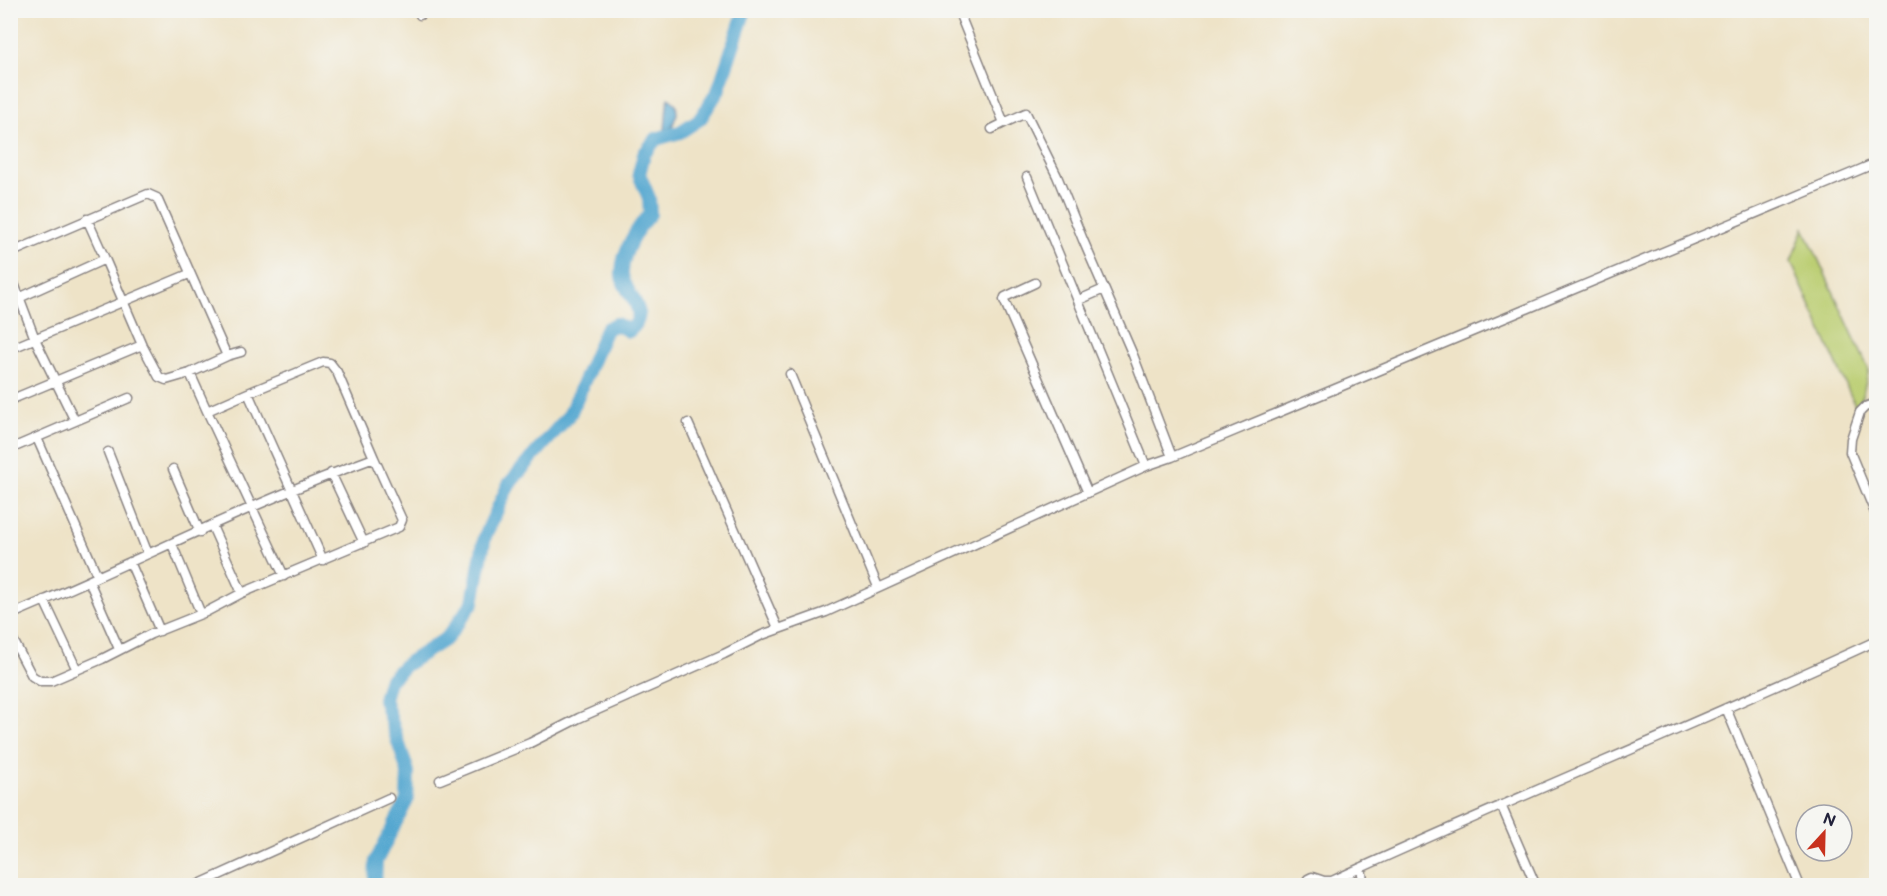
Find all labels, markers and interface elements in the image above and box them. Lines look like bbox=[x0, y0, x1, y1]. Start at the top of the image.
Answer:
north arrow bbox=[1794, 803, 1854, 863]
text: N bbox=[1820, 809, 1838, 832]

